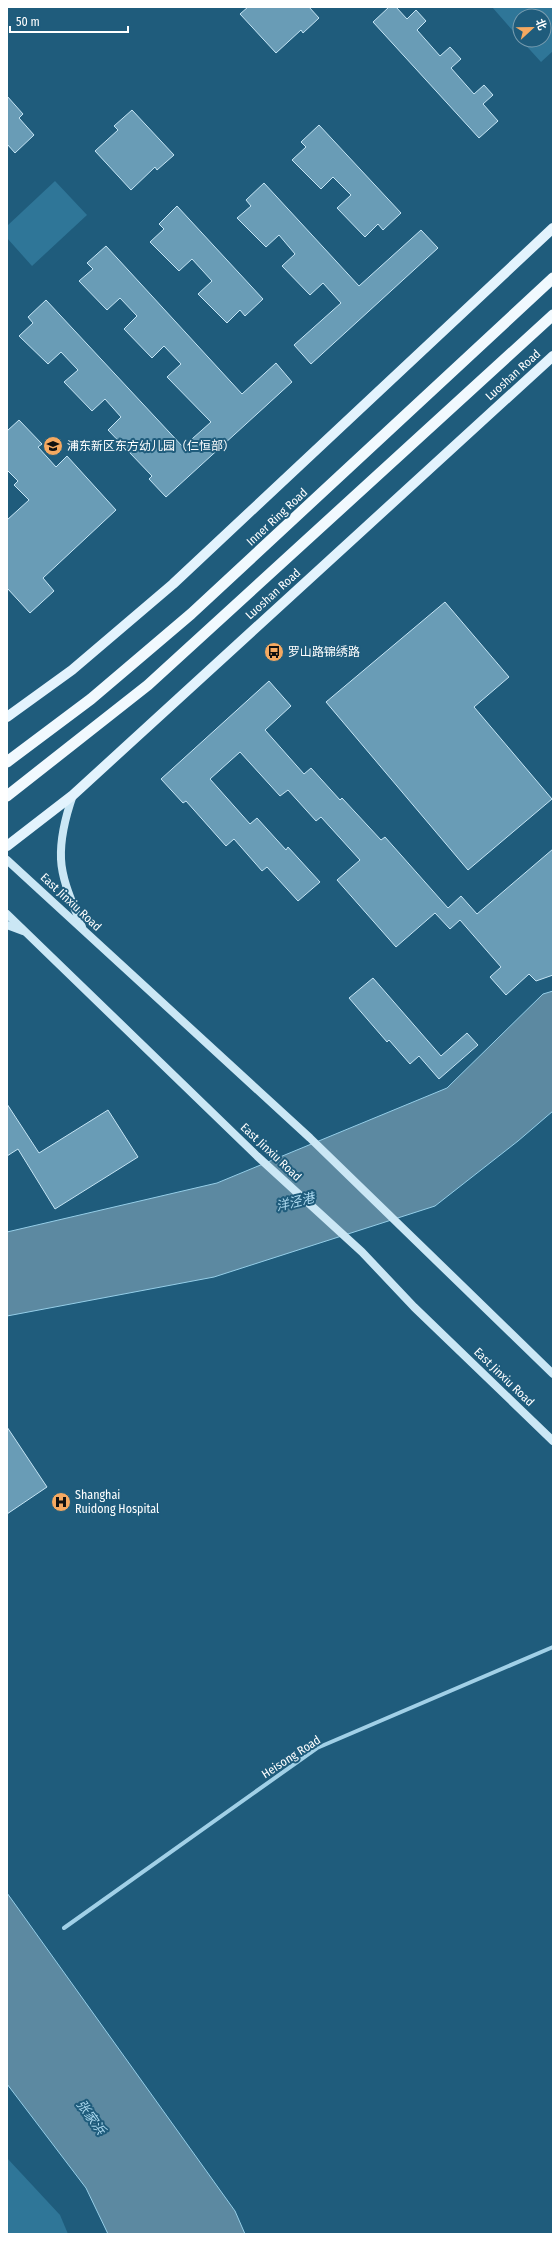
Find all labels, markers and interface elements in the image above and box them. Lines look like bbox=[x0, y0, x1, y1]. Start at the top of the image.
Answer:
scale bar bbox=[10, 8, 128, 34]
north arrow bbox=[512, 8, 552, 48]
text: 50 m bbox=[16, 15, 40, 29]
text: 北 bbox=[533, 17, 549, 32]
street label: Luoshan Road bbox=[483, 347, 543, 403]
school or university icon: 浦东新区东方幼儿园（仁恒部） bbox=[42, 435, 64, 457]
place label: 浦东新区东方幼儿园（仁恒部） bbox=[67, 439, 235, 453]
street label: Inner Ring Road bbox=[244, 485, 310, 549]
street label: Luoshan Road bbox=[243, 566, 303, 622]
bus stop icon: 罗山路锦绣路 bbox=[263, 641, 285, 663]
place label: 罗山路锦绣路 bbox=[288, 645, 360, 659]
street label: East Jinxiu Road bbox=[38, 870, 104, 934]
street label: East Jinxiu Road bbox=[238, 1120, 304, 1184]
water label: 洋泾港 bbox=[274, 1190, 318, 1214]
street label: East Jinxiu Road bbox=[471, 1345, 537, 1409]
place label: Shanghai Ruidong Hospital bbox=[75, 1488, 159, 1516]
hospital icon: Shanghai Ruidong Hospital bbox=[50, 1491, 72, 1513]
street label: Heisong Road bbox=[259, 1733, 323, 1781]
water label: 张家浜 bbox=[73, 2097, 109, 2138]

